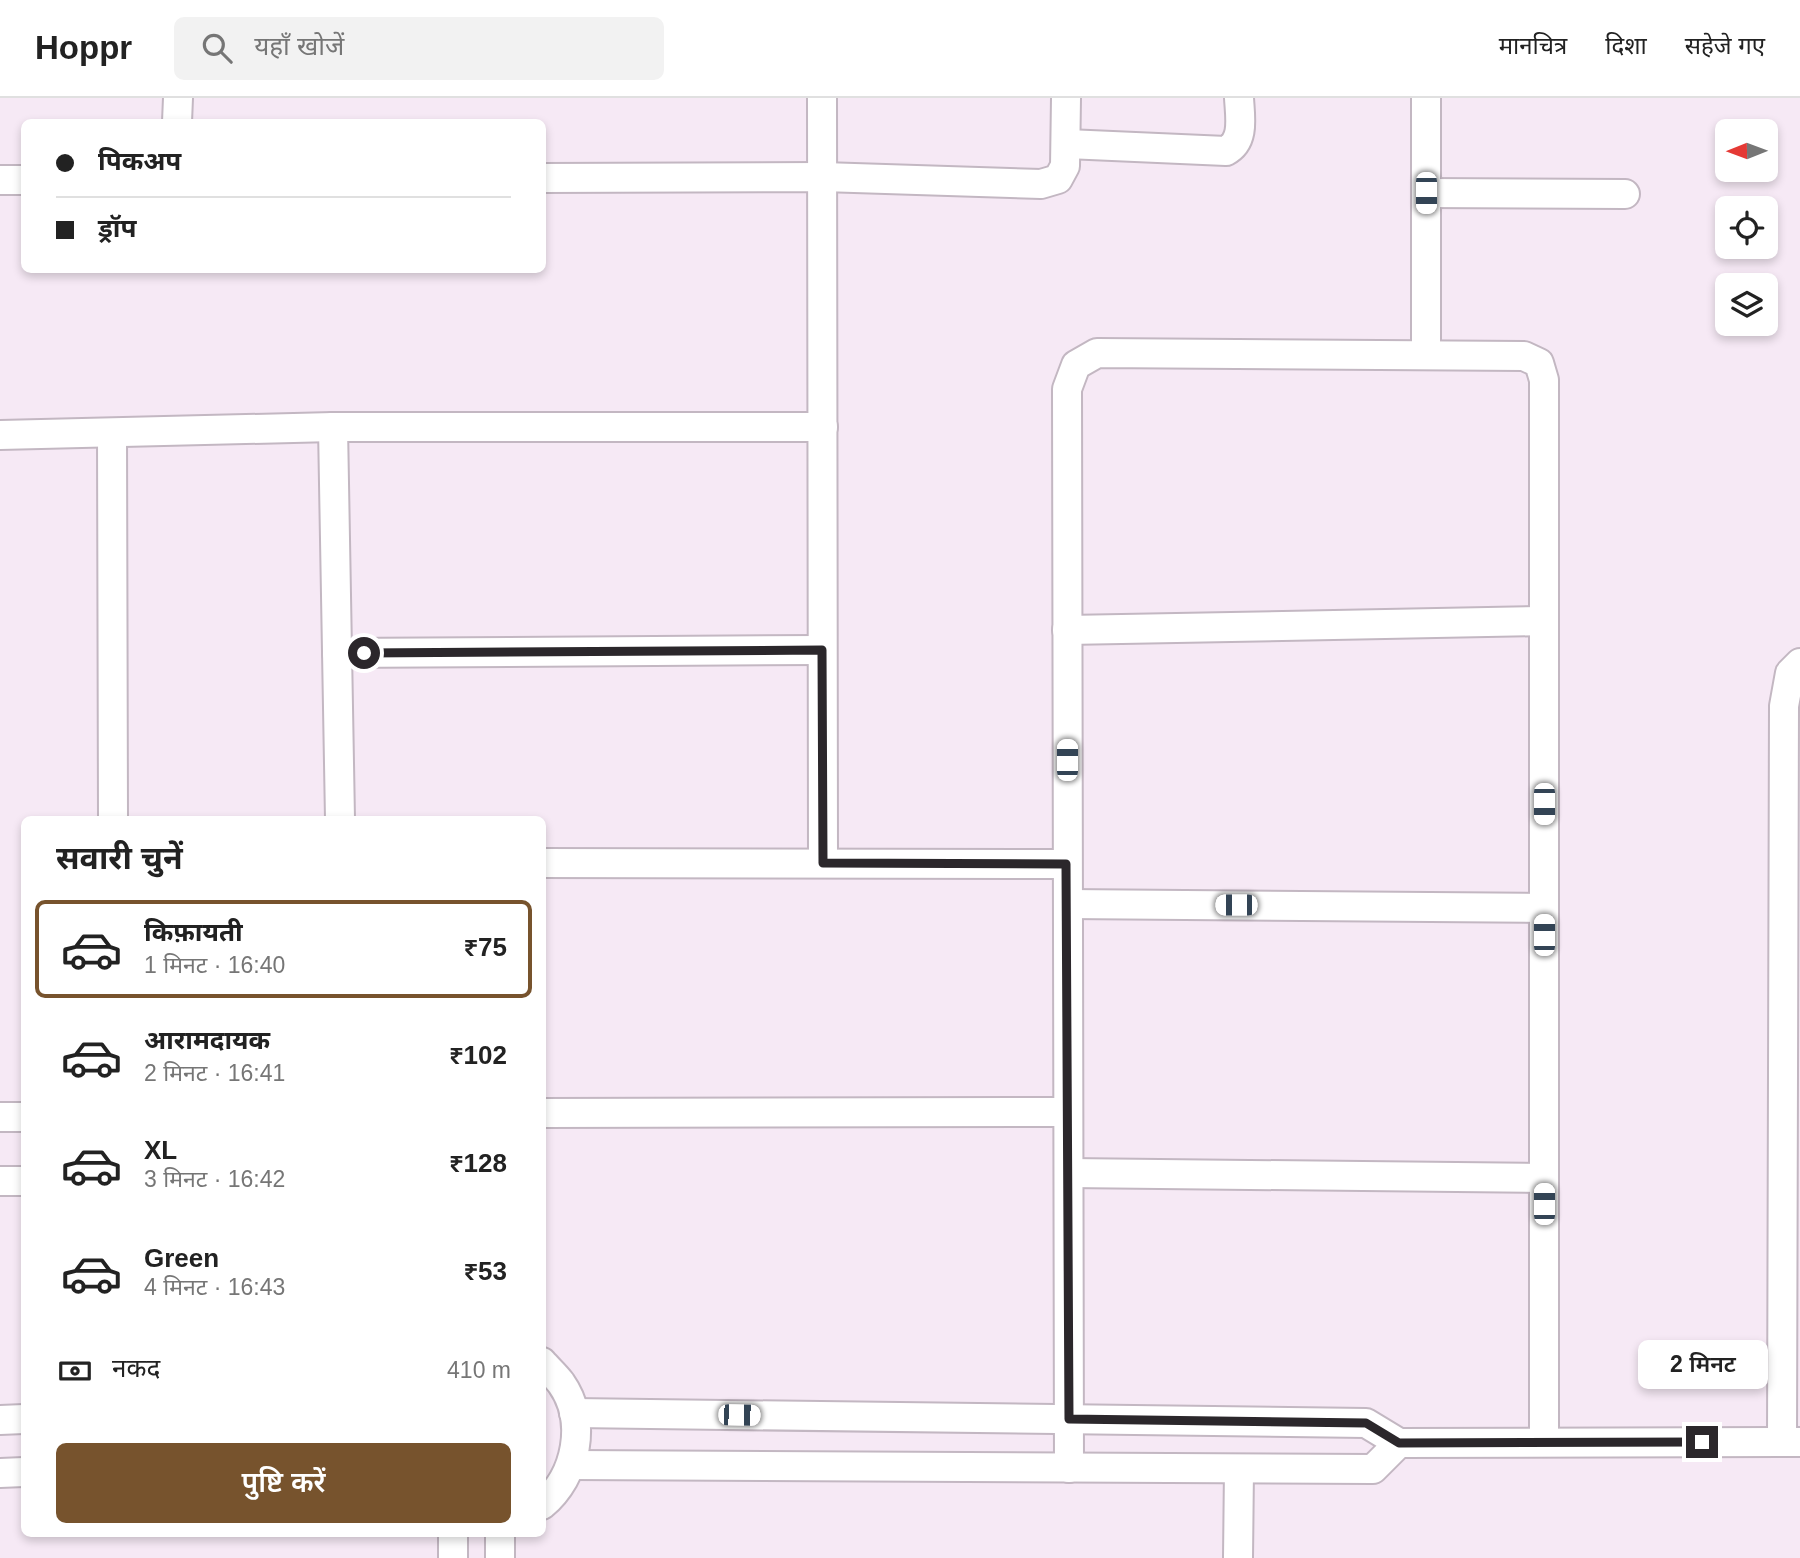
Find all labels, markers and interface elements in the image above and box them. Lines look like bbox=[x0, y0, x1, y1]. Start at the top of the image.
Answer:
search box bbox=[174, 17, 664, 80]
text: Hoppr bbox=[35, 29, 132, 66]
icon: search bbox=[198, 29, 236, 67]
text: यहाँ खोजें bbox=[254, 31, 344, 61]
text: मानचित्र bbox=[1499, 32, 1567, 59]
text: दिशा bbox=[1605, 32, 1647, 59]
text: सहेजे गए bbox=[1685, 32, 1765, 59]
north arrow bbox=[1715, 119, 1778, 182]
map controls bbox=[1715, 119, 1778, 336]
text: पिकअप bbox=[98, 146, 181, 176]
car bbox=[1416, 172, 1437, 214]
button: locate bbox=[1715, 196, 1778, 259]
text: ड्रॉप bbox=[98, 213, 136, 243]
button: layers bbox=[1715, 273, 1778, 336]
route start bbox=[348, 637, 380, 669]
car bbox=[1057, 739, 1078, 781]
car bbox=[1534, 783, 1555, 825]
text: सवारी चुनें bbox=[56, 840, 183, 876]
car bbox=[1216, 895, 1258, 916]
car bbox=[1534, 914, 1555, 956]
text: किफ़ायती bbox=[144, 917, 243, 947]
icon: car bbox=[60, 918, 123, 981]
text: ₹75 bbox=[463, 932, 507, 962]
text: 1 मिनट · 16:40 bbox=[144, 952, 285, 978]
text: आरामदायक bbox=[144, 1025, 270, 1055]
icon: car bbox=[60, 1026, 123, 1089]
text: ₹102 bbox=[449, 1040, 507, 1070]
text: 2 मिनट · 16:41 bbox=[144, 1060, 285, 1086]
icon: car bbox=[60, 1134, 123, 1197]
text: XL bbox=[144, 1135, 177, 1165]
text: ₹128 bbox=[449, 1148, 507, 1178]
text: 3 मिनट · 16:42 bbox=[144, 1166, 285, 1192]
car bbox=[1534, 1183, 1555, 1225]
icon: car bbox=[60, 1242, 123, 1305]
text: Green bbox=[144, 1243, 219, 1273]
text: ₹53 bbox=[463, 1256, 507, 1286]
text: 4 मिनट · 16:43 bbox=[144, 1274, 285, 1300]
callout: 2 मिनट bbox=[1637, 1340, 1767, 1390]
text: 2 मिनट bbox=[1670, 1351, 1736, 1377]
icon: cash bbox=[56, 1352, 94, 1390]
text: नकद bbox=[112, 1353, 160, 1383]
text: 410 m bbox=[447, 1357, 511, 1383]
car bbox=[718, 1404, 761, 1426]
route end bbox=[1686, 1426, 1718, 1458]
button: पुष्टि करें bbox=[56, 1443, 511, 1523]

